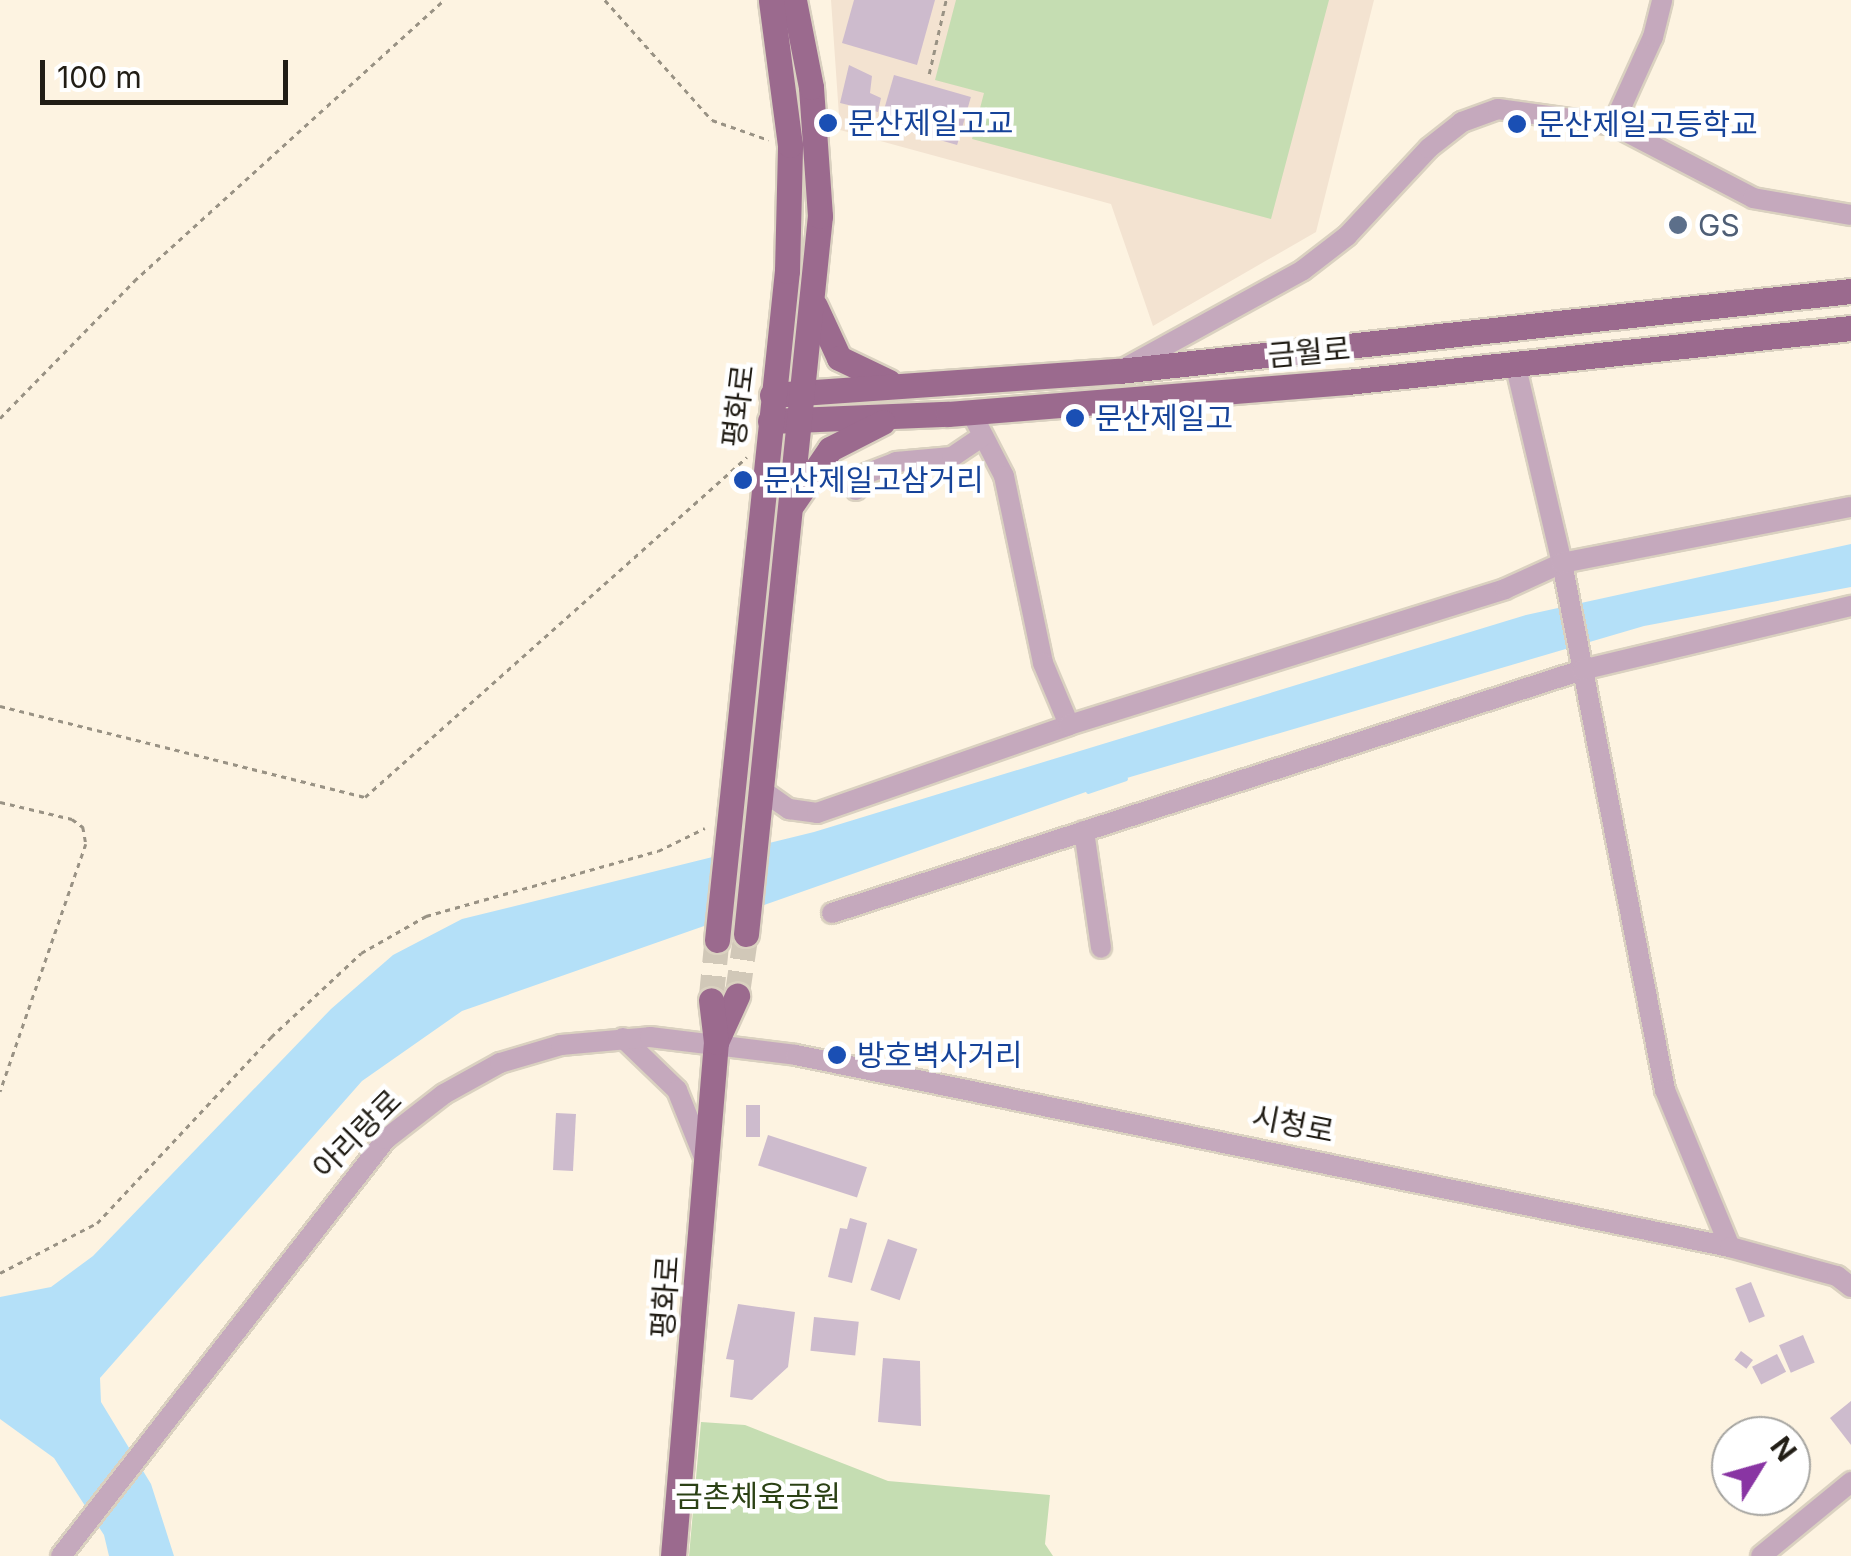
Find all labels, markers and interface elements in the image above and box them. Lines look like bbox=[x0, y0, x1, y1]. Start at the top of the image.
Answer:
scale bar bbox=[45, 40, 292, 102]
text: 100 m bbox=[57, 59, 142, 95]
place label: 문산제일고교 bbox=[848, 105, 1014, 141]
place label: 문산제일고등학교 bbox=[1537, 106, 1758, 142]
marker: 문산제일고교 bbox=[817, 112, 839, 134]
marker: 문산제일고등학교 bbox=[1506, 113, 1528, 135]
place label: GS bbox=[1698, 207, 1740, 243]
marker: GS bbox=[1667, 214, 1689, 236]
street label: 금월로 bbox=[1266, 330, 1352, 374]
street label: 평화로 bbox=[715, 363, 761, 449]
place label: 문산제일고 bbox=[1095, 400, 1233, 436]
marker: 문산제일고 bbox=[1064, 407, 1086, 429]
place label: 문산제일고삼거리 bbox=[763, 462, 984, 498]
marker: 문산제일고삼거리 bbox=[732, 469, 754, 491]
place label: 방호벽사거리 bbox=[857, 1037, 1023, 1073]
marker: 방호벽사거리 bbox=[826, 1044, 848, 1066]
street label: 아리랑로 bbox=[305, 1082, 409, 1186]
street label: 시청로 bbox=[1249, 1098, 1337, 1150]
street label: 평화로 bbox=[644, 1254, 686, 1340]
north arrow bbox=[1711, 1416, 1811, 1516]
text: N bbox=[1763, 1430, 1803, 1468]
park label: 금촌체육공원 bbox=[675, 1478, 841, 1514]

